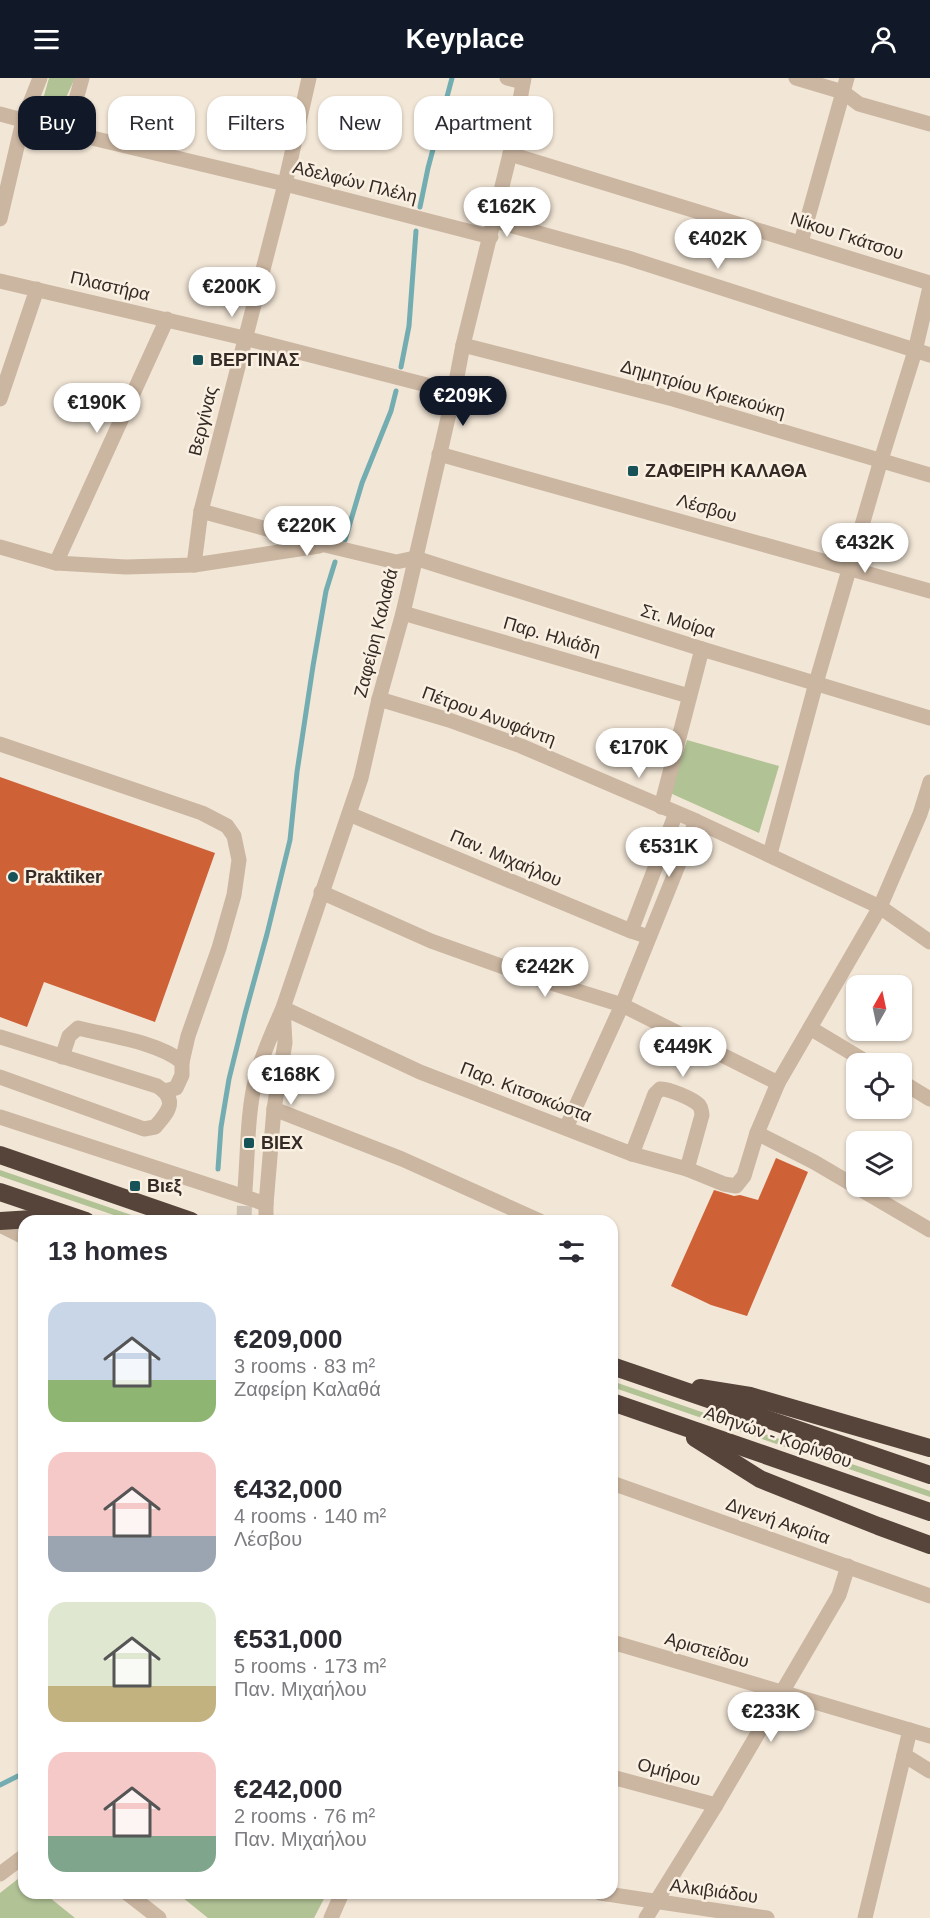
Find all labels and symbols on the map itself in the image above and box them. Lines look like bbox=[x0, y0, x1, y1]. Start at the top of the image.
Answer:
street label: Αδελφών Πλέλη bbox=[291, 157, 419, 207]
pin: €162K bbox=[465, 187, 549, 238]
street label: Νίκου Γκάτσου bbox=[788, 208, 906, 264]
pin: €402K bbox=[676, 219, 760, 270]
street label: Πλαστήρα bbox=[68, 267, 152, 305]
pin: €200K bbox=[190, 267, 274, 318]
place label: ΒΕΡΓΙΝΑΣ bbox=[210, 350, 300, 370]
marker: ΒΕΡΓΙΝΑΣ bbox=[191, 353, 205, 367]
street label: Δημητρίου Κριεκούκη bbox=[618, 356, 788, 422]
pin: €209K bbox=[421, 376, 505, 427]
pin: €190K bbox=[55, 383, 139, 434]
street label: Βεργίνας bbox=[185, 384, 221, 458]
place label: ΖΑΦΕΙΡΗ ΚΑΛΑΘΑ bbox=[645, 461, 807, 481]
marker: ΖΑΦΕΙΡΗ ΚΑΛΑΘΑ bbox=[626, 464, 640, 478]
street label: Λέσβου bbox=[675, 490, 739, 526]
pin: €220K bbox=[265, 506, 349, 557]
pin: €432K bbox=[823, 523, 907, 574]
street label: Ζαφείρη Καλαθά bbox=[350, 566, 402, 700]
street label: Στ. Μοίρα bbox=[638, 600, 718, 642]
street label: Παρ. Ηλιάδη bbox=[501, 613, 603, 659]
street label: Πέτρου Ανυφάντη bbox=[419, 682, 559, 750]
pin: €170K bbox=[597, 728, 681, 779]
street label: Παν. Μιχαήλου bbox=[447, 825, 565, 891]
pin: €531K bbox=[627, 827, 711, 878]
place label: Praktiker bbox=[25, 867, 102, 887]
marker: Praktiker bbox=[6, 870, 20, 884]
pin: €242K bbox=[503, 947, 587, 998]
north arrow bbox=[846, 975, 912, 1041]
pin: €449K bbox=[641, 1027, 725, 1078]
pin: €168K bbox=[249, 1055, 333, 1106]
street label: Παρ. Κιτσοκώστα bbox=[458, 1058, 594, 1126]
place label: ΒΙΕΧ bbox=[261, 1133, 303, 1153]
marker: ΒΙΕΧ bbox=[242, 1136, 256, 1150]
place label: Βιεξ bbox=[147, 1176, 182, 1197]
marker: Βιεξ bbox=[128, 1179, 142, 1193]
street label: Αθηνών - Κορίνθου bbox=[701, 1402, 855, 1472]
street label: Διγενή Ακρίτα bbox=[723, 1494, 833, 1548]
street label: Αριστείδου bbox=[663, 1628, 751, 1672]
pin: €233K bbox=[729, 1692, 813, 1743]
street label: Ομήρου bbox=[635, 1754, 703, 1790]
street label: Αλκιβιάδου bbox=[669, 1875, 759, 1907]

